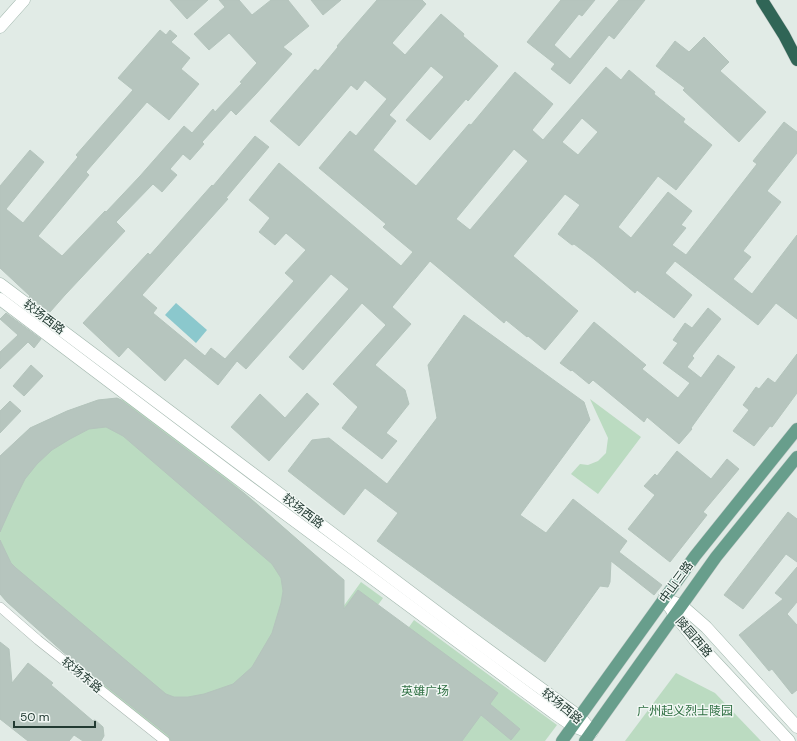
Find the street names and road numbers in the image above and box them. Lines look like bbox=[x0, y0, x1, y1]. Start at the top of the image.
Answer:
street label: 较场西路 bbox=[20, 296, 68, 338]
street label: 较场西路 bbox=[279, 490, 327, 532]
street label: 中山三路 bbox=[655, 558, 697, 606]
street label: 陵园西路 bbox=[672, 614, 716, 660]
street label: 较场东路 bbox=[58, 654, 106, 696]
street label: 较场西路 bbox=[538, 685, 586, 727]

